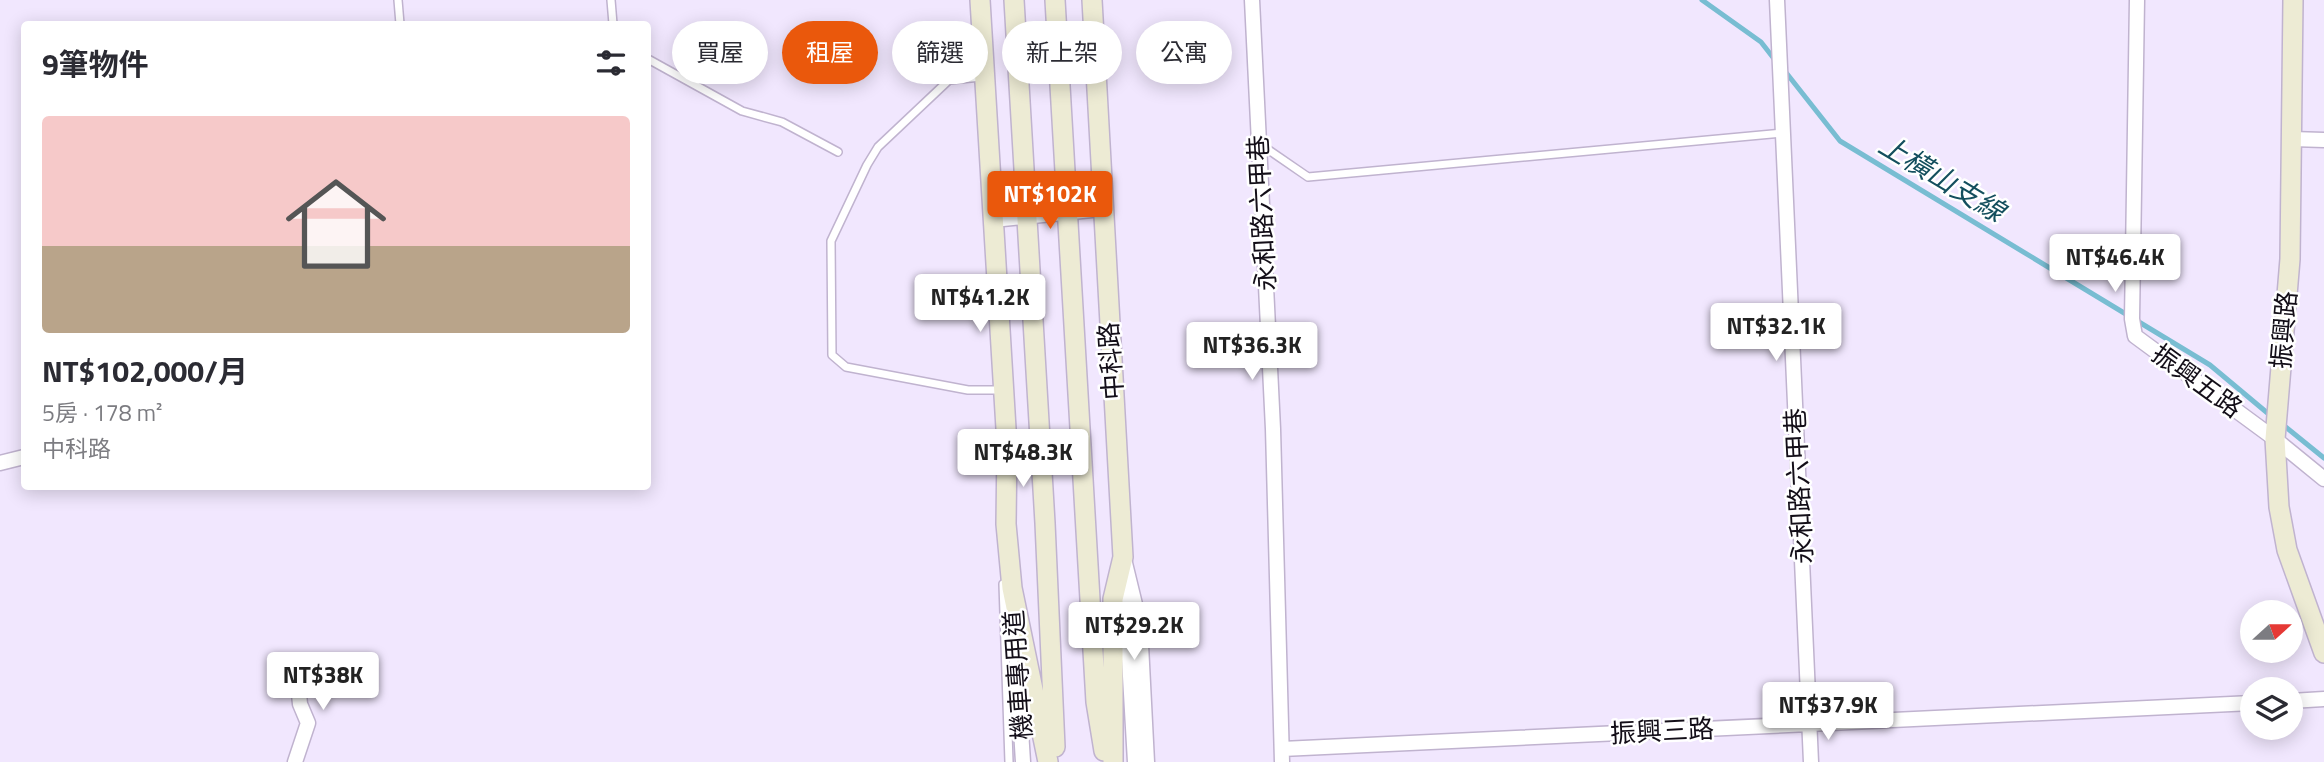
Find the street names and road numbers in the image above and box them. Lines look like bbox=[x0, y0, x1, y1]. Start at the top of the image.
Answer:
street label: 永和路六甲巷 bbox=[1238, 134, 1285, 292]
street label: 振興路 bbox=[2261, 289, 2306, 371]
street label: 中科路 bbox=[1088, 321, 1133, 401]
street label: 振興五路 bbox=[2144, 334, 2251, 427]
street label: 永和路六甲巷 bbox=[1775, 407, 1822, 565]
street label: 機車專用道 bbox=[994, 609, 1041, 741]
street label: 振興三路 bbox=[1609, 708, 1715, 753]

